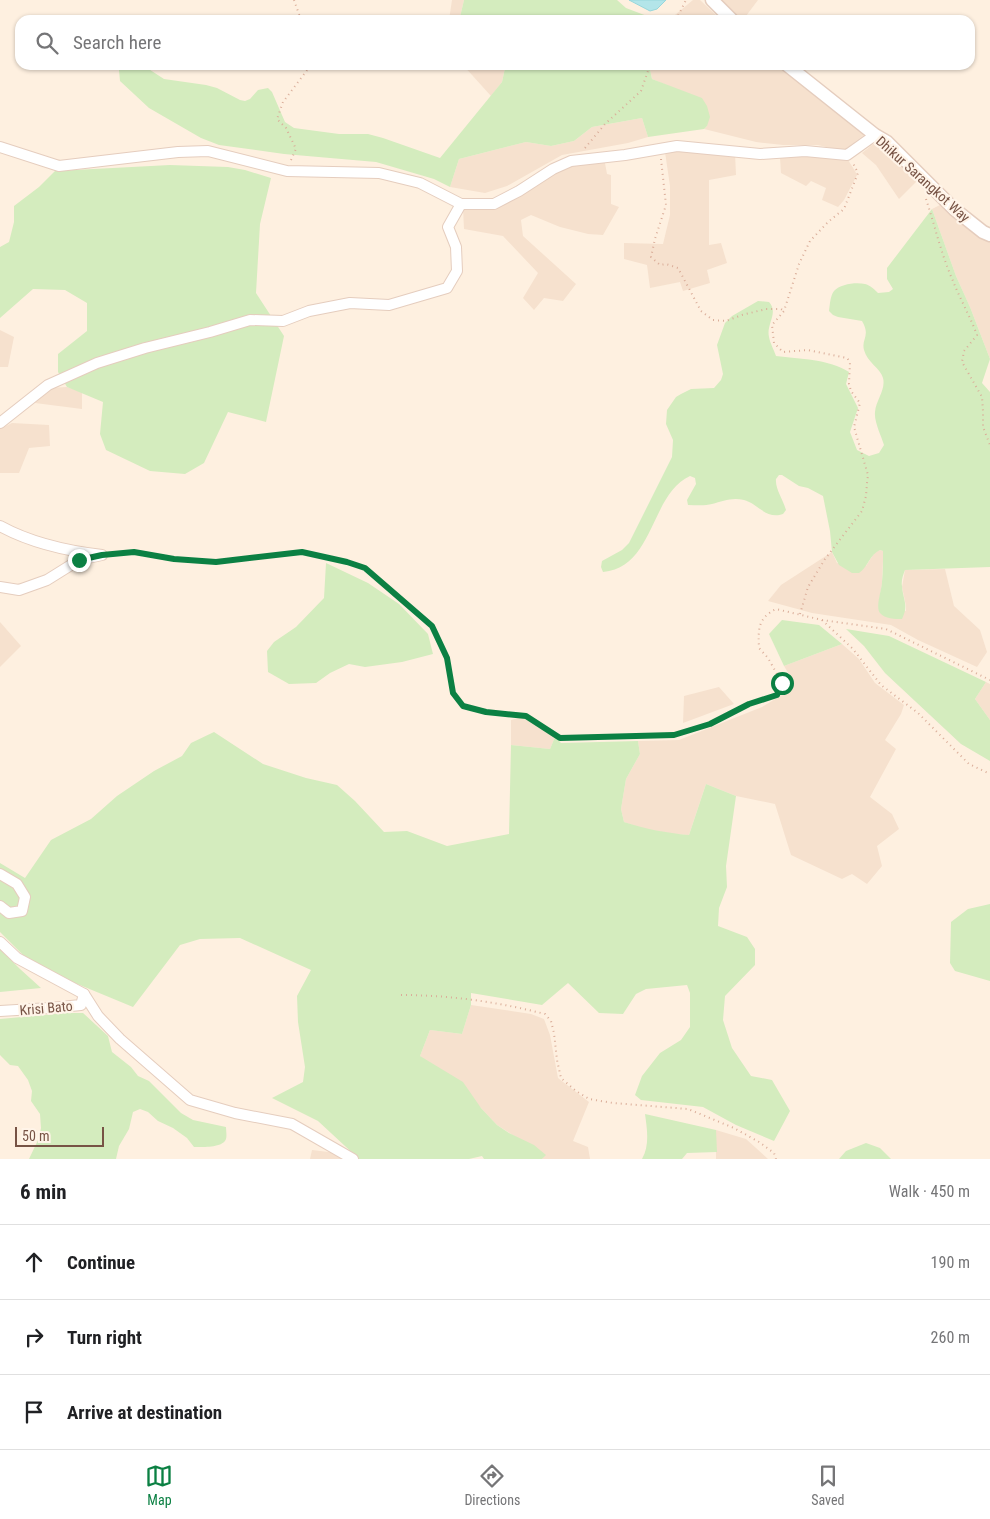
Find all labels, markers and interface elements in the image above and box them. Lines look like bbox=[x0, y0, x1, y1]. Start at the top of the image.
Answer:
search box bbox=[15, 15, 975, 70]
icon: search bbox=[33, 29, 61, 57]
text: Search here bbox=[73, 31, 161, 54]
street label: Dhikur Sarangkot Way bbox=[873, 133, 973, 225]
route end bbox=[68, 549, 91, 572]
route start bbox=[771, 672, 794, 695]
street label: Krisi Bato bbox=[19, 998, 73, 1018]
scale bar bbox=[15, 1124, 104, 1147]
text: 50 m bbox=[22, 1128, 50, 1144]
text: 6 min bbox=[20, 1180, 67, 1204]
text: Walk · 450 m bbox=[889, 1182, 970, 1201]
icon: ahead bbox=[20, 1248, 48, 1276]
text: Continue bbox=[67, 1251, 135, 1274]
text: 190 m bbox=[931, 1253, 970, 1272]
icon: right bbox=[20, 1323, 48, 1351]
text: Turn right bbox=[67, 1326, 142, 1349]
text: 260 m bbox=[931, 1328, 970, 1347]
icon: arrive bbox=[20, 1398, 48, 1426]
text: Arrive at destination bbox=[67, 1401, 222, 1424]
tab: Map bbox=[145, 1462, 173, 1508]
tab: Directions bbox=[464, 1462, 520, 1508]
tab: Saved bbox=[811, 1462, 845, 1508]

